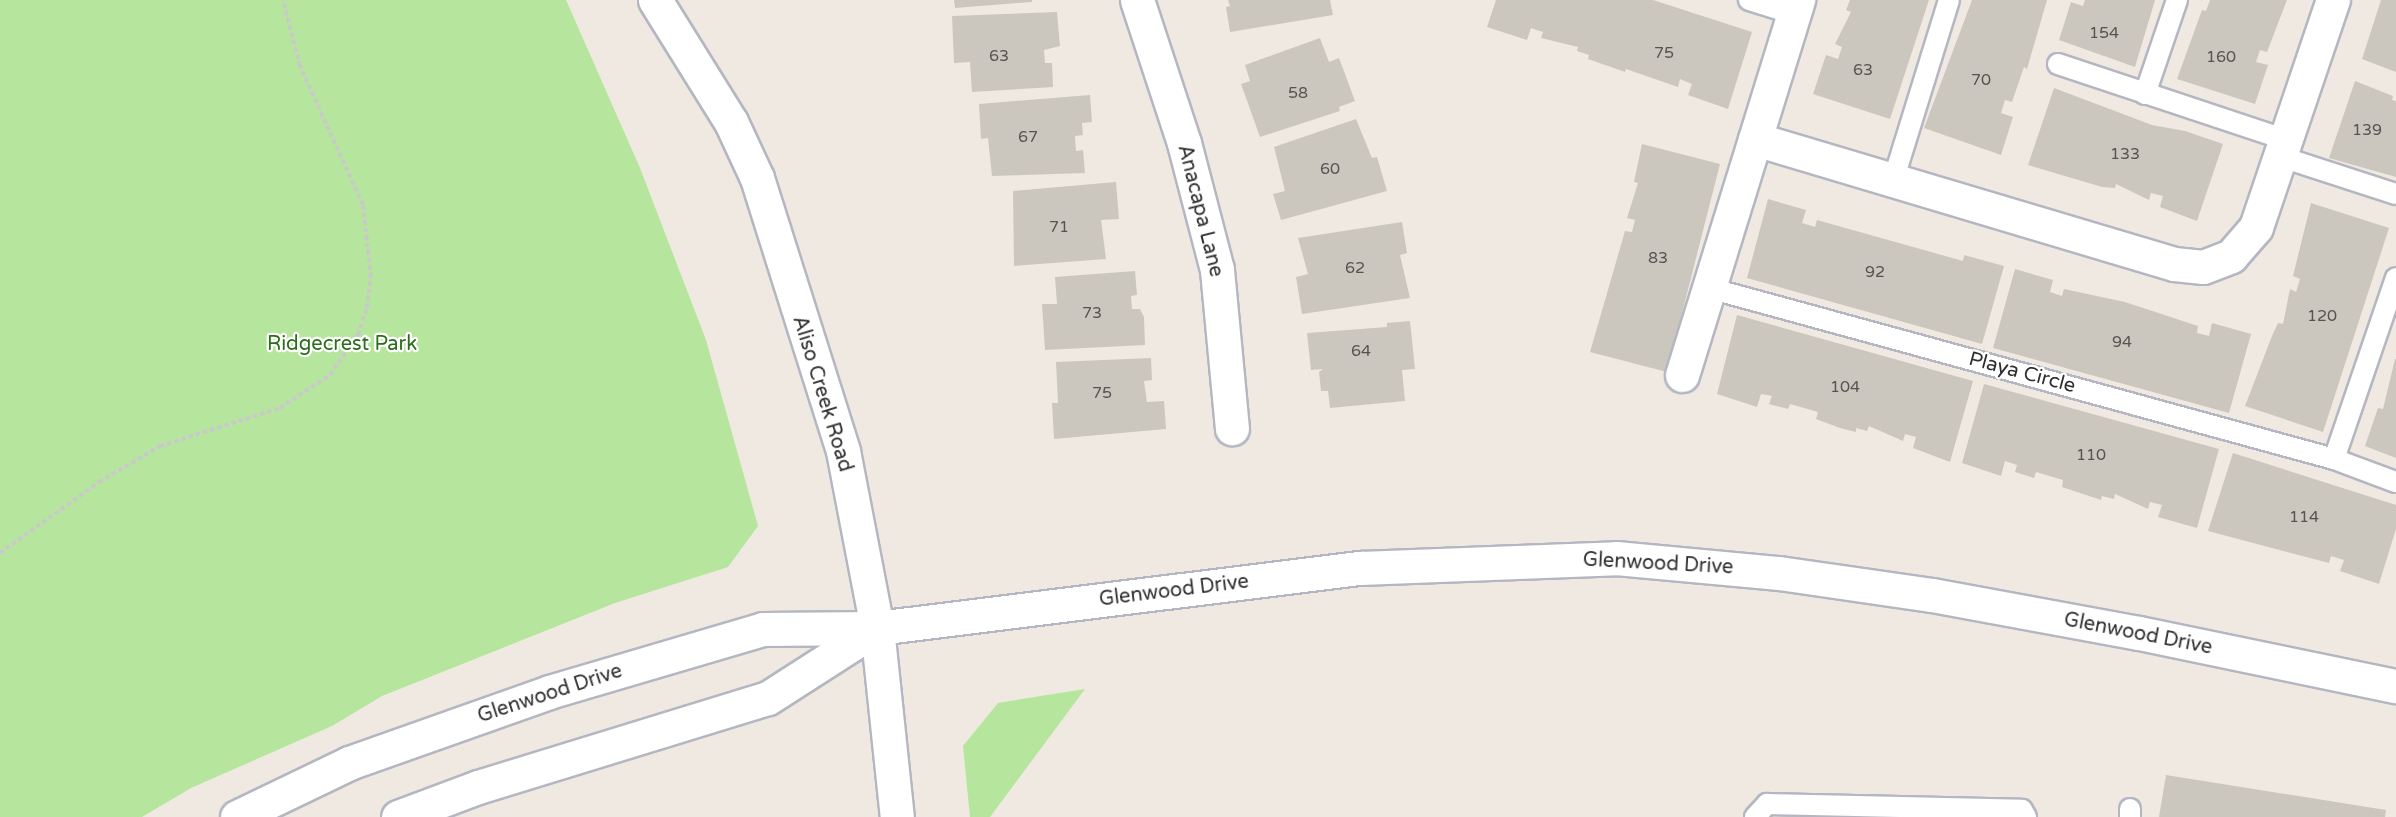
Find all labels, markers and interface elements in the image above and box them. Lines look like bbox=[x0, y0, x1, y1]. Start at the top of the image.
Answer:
house number: 154 bbox=[2089, 23, 2119, 43]
house number: 75 bbox=[1654, 43, 1674, 63]
house number: 63 bbox=[989, 46, 1009, 66]
house number: 160 bbox=[2206, 47, 2236, 67]
house number: 63 bbox=[1853, 60, 1873, 80]
house number: 70 bbox=[1971, 70, 1991, 90]
house number: 58 bbox=[1288, 83, 1308, 103]
house number: 139 bbox=[2352, 120, 2382, 140]
house number: 67 bbox=[1018, 127, 1038, 147]
street label: Anacapa Lane bbox=[1172, 142, 1228, 280]
house number: 133 bbox=[2110, 144, 2140, 164]
house number: 60 bbox=[1320, 159, 1340, 179]
house number: 71 bbox=[1049, 217, 1069, 237]
house number: 83 bbox=[1648, 248, 1668, 268]
house number: 62 bbox=[1345, 258, 1365, 278]
house number: 92 bbox=[1865, 262, 1885, 282]
house number: 73 bbox=[1082, 303, 1102, 323]
house number: 120 bbox=[2307, 306, 2337, 326]
street label: Aliso Creek Road bbox=[787, 313, 857, 475]
park label: Ridgecrest Park bbox=[267, 332, 417, 356]
house number: 94 bbox=[2112, 332, 2132, 352]
house number: 64 bbox=[1351, 341, 1371, 361]
street label: Playa Circle bbox=[1966, 347, 2078, 399]
house number: 104 bbox=[1830, 377, 1860, 397]
house number: 75 bbox=[1092, 383, 1112, 403]
house number: 110 bbox=[2076, 445, 2106, 465]
house number: 114 bbox=[2289, 507, 2319, 527]
street label: Glenwood Drive bbox=[1582, 548, 1734, 580]
street label: Glenwood Drive bbox=[1098, 570, 1250, 612]
street label: Glenwood Drive bbox=[2062, 608, 2214, 660]
street label: Glenwood Drive bbox=[475, 659, 625, 729]

